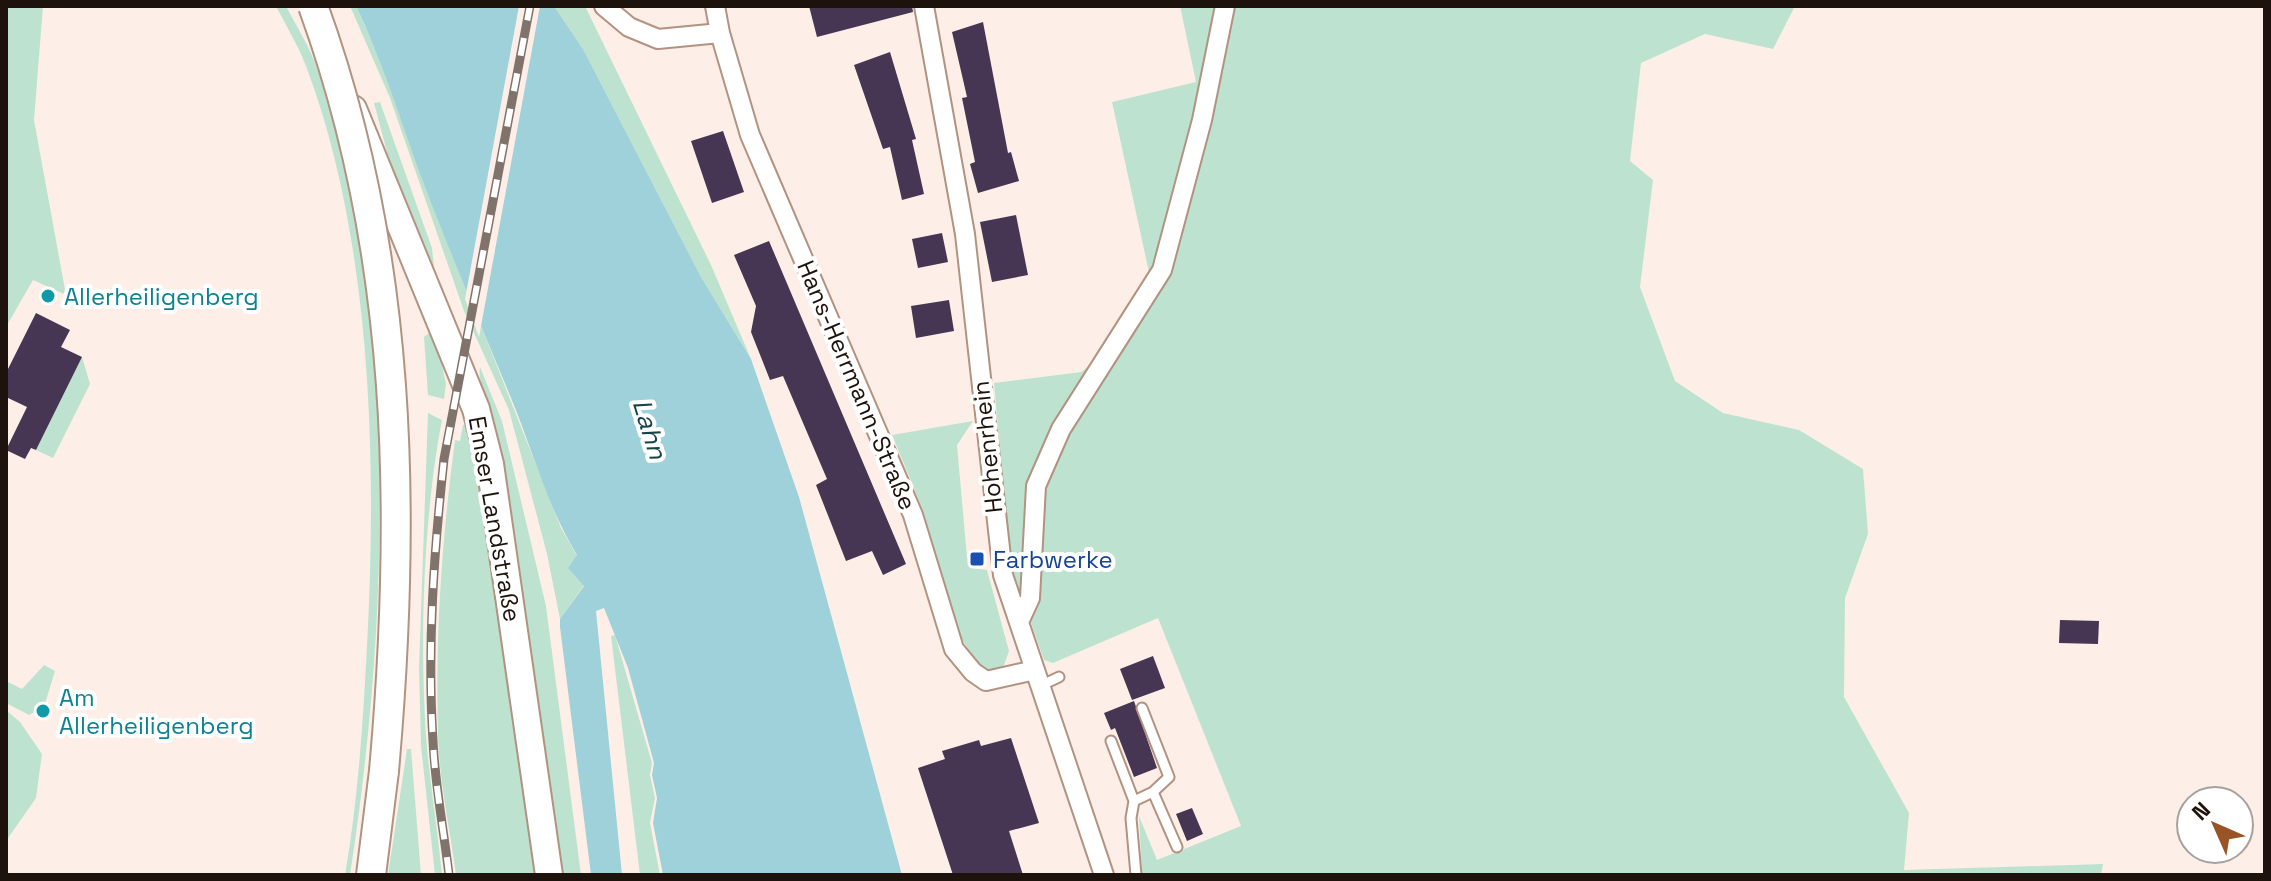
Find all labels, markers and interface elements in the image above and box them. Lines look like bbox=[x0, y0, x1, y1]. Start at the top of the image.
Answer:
street label: Hans-Herrmann-Straße bbox=[790, 256, 924, 514]
place label: Allerheiligenberg bbox=[64, 281, 259, 312]
marker: Allerheiligenberg bbox=[39, 287, 57, 305]
street label: Hohenrhein bbox=[965, 379, 1009, 515]
water label: Lahn bbox=[625, 395, 675, 464]
street label: Emser Landstraße bbox=[462, 414, 528, 624]
place label: Farbwerke bbox=[993, 544, 1113, 575]
marker: Farbwerke bbox=[968, 550, 986, 568]
place label: Am Allerheiligenberg bbox=[59, 682, 254, 741]
marker: Am Allerheiligenberg bbox=[34, 702, 52, 720]
north arrow bbox=[2175, 785, 2255, 865]
text: N bbox=[2186, 796, 2216, 826]

